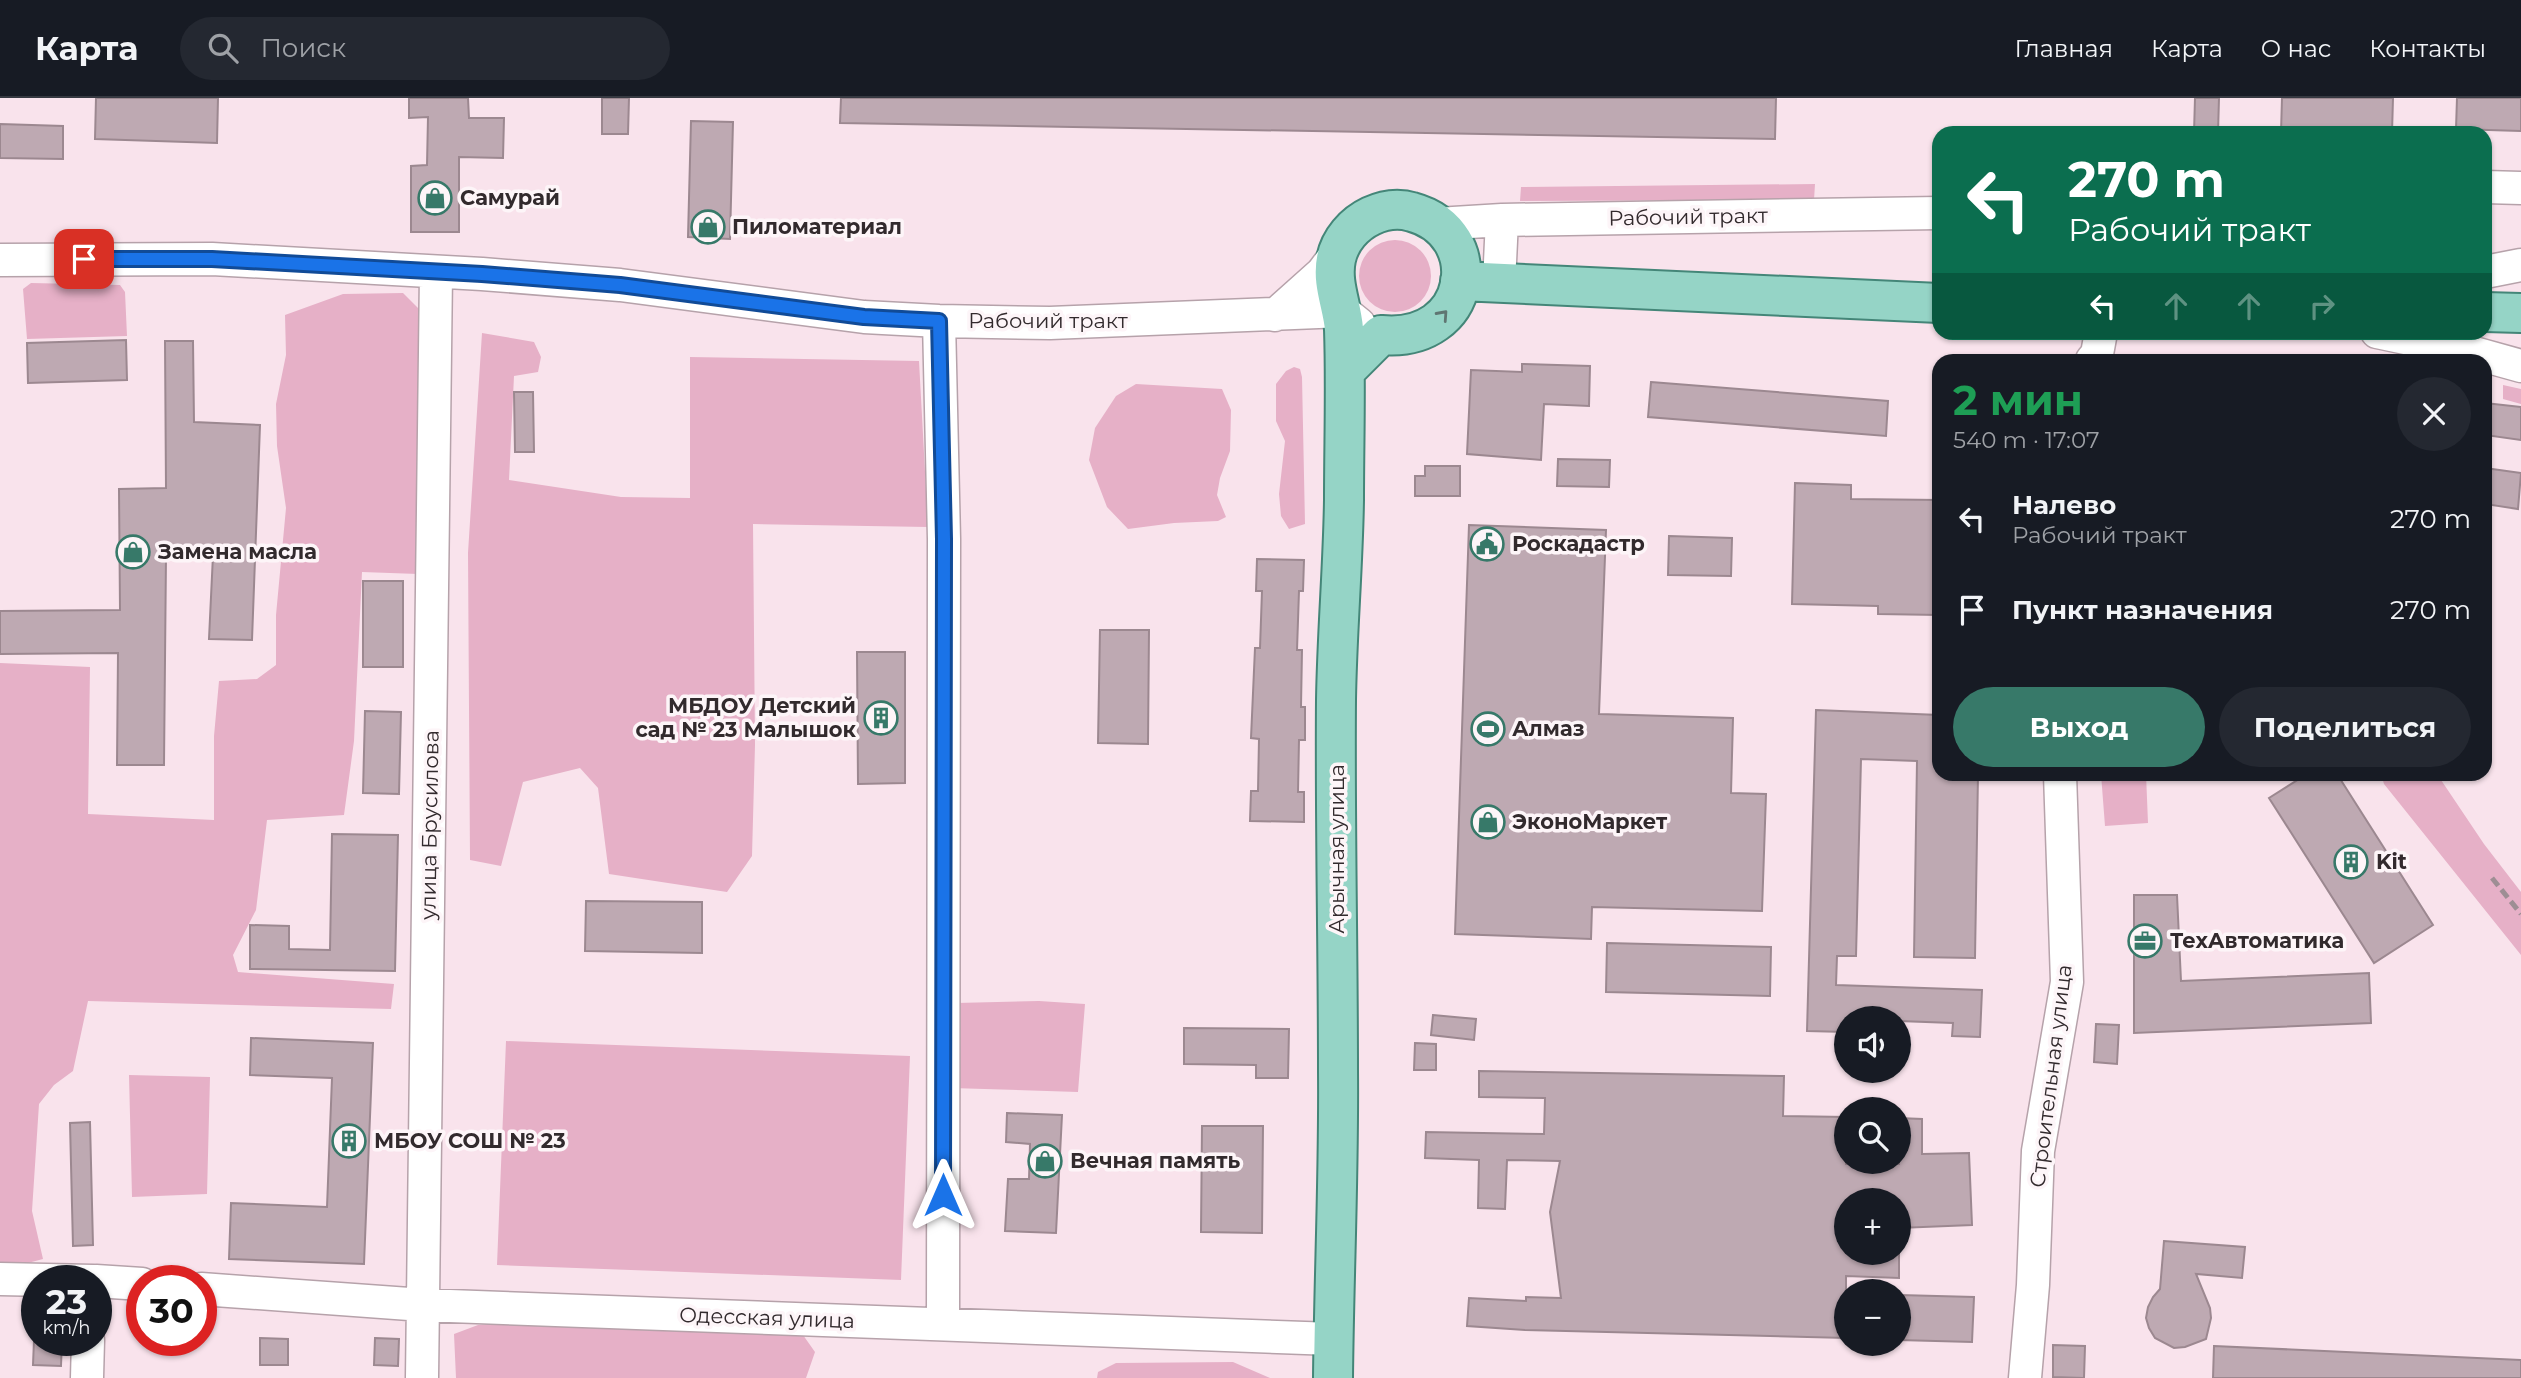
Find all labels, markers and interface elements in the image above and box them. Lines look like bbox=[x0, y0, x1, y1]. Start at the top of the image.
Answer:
search box bbox=[180, 17, 670, 80]
text: Карта bbox=[35, 28, 138, 68]
icon: search bbox=[204, 29, 242, 67]
text: Поиск bbox=[260, 32, 346, 64]
text: Главная bbox=[2015, 34, 2113, 63]
text: Карта bbox=[2151, 34, 2223, 63]
text: О нас bbox=[2261, 34, 2331, 63]
text: Контакты bbox=[2369, 34, 2486, 63]
text: 270 m bbox=[2068, 150, 2225, 209]
icon: left bbox=[1953, 154, 2044, 245]
shop icon: Самурай bbox=[416, 179, 454, 217]
place label: Самурай bbox=[460, 185, 560, 210]
street label: Рабочий тракт bbox=[1608, 203, 1768, 230]
shop icon: Пиломатериал bbox=[689, 208, 727, 246]
text: Рабочий тракт bbox=[2068, 210, 2311, 249]
place label: Пиломатериал bbox=[732, 214, 902, 239]
pin bbox=[54, 229, 114, 289]
icon: arrive bbox=[65, 240, 103, 278]
icon: left bbox=[2084, 287, 2122, 325]
icon: ahead bbox=[2157, 287, 2195, 325]
icon: ahead bbox=[2230, 287, 2268, 325]
icon: right bbox=[2303, 287, 2341, 325]
street label: Рабочий тракт bbox=[968, 308, 1128, 333]
one-way arrow bbox=[1435, 310, 1447, 323]
text: 2 мин bbox=[1953, 374, 2083, 426]
button: close bbox=[2397, 377, 2471, 451]
text: 540 m · 17:07 bbox=[1953, 426, 2100, 454]
text: Налево bbox=[2012, 489, 2116, 521]
icon: left bbox=[1953, 500, 1991, 538]
text: 270 m bbox=[2390, 503, 2471, 535]
text: Рабочий тракт bbox=[2012, 521, 2187, 549]
public building icon: Роскадастр bbox=[1468, 525, 1506, 563]
place label: Роскадастр bbox=[1512, 531, 1645, 556]
shop icon: Замена масла bbox=[114, 533, 152, 571]
place label: Замена масла bbox=[157, 539, 317, 564]
icon: arrive bbox=[1953, 591, 1991, 629]
text: Пункт назначения bbox=[2012, 594, 2273, 626]
text: 270 m bbox=[2390, 594, 2471, 626]
button: Выход bbox=[1953, 687, 2205, 767]
button: Поделиться bbox=[2219, 687, 2471, 767]
place label: МБДОУ Детский сад № 23 Малышок bbox=[635, 693, 857, 742]
building icon: МБДОУ Детский сад № 23 Малышок bbox=[862, 699, 900, 737]
sports icon: Алмаз bbox=[1469, 710, 1507, 748]
place label: Алмаз bbox=[1512, 716, 1585, 741]
street label: улица Брусилова bbox=[415, 730, 444, 921]
street label: Арычная улица bbox=[1324, 764, 1349, 934]
shop icon: ЭконоМаркет bbox=[1469, 803, 1507, 841]
place label: ЭконоМаркет bbox=[1512, 809, 1668, 834]
building icon: Kit bbox=[2332, 843, 2370, 881]
place label: Kit bbox=[2376, 849, 2407, 874]
office icon: ТехАвтоматика bbox=[2126, 922, 2164, 960]
place label: ТехАвтоматика bbox=[2170, 928, 2344, 953]
street label: Строительная улица bbox=[2024, 963, 2077, 1189]
map controls bbox=[1834, 1006, 1911, 1356]
button: sound bbox=[1834, 1006, 1911, 1083]
button: search bbox=[1834, 1097, 1911, 1174]
building icon: МБОУ СОШ № 23 bbox=[330, 1122, 368, 1160]
place label: МБОУ СОШ № 23 bbox=[374, 1128, 566, 1153]
shop icon: Вечная память bbox=[1026, 1142, 1064, 1180]
place label: Вечная память bbox=[1070, 1148, 1240, 1173]
position arrow bbox=[906, 1158, 980, 1232]
button: + bbox=[1834, 1188, 1911, 1265]
speed limit sign: 30 bbox=[126, 1265, 217, 1356]
button: − bbox=[1834, 1279, 1911, 1356]
text: 23 bbox=[46, 1280, 87, 1323]
street label: Одесская улица bbox=[679, 1302, 855, 1333]
text: km/h bbox=[42, 1317, 91, 1339]

